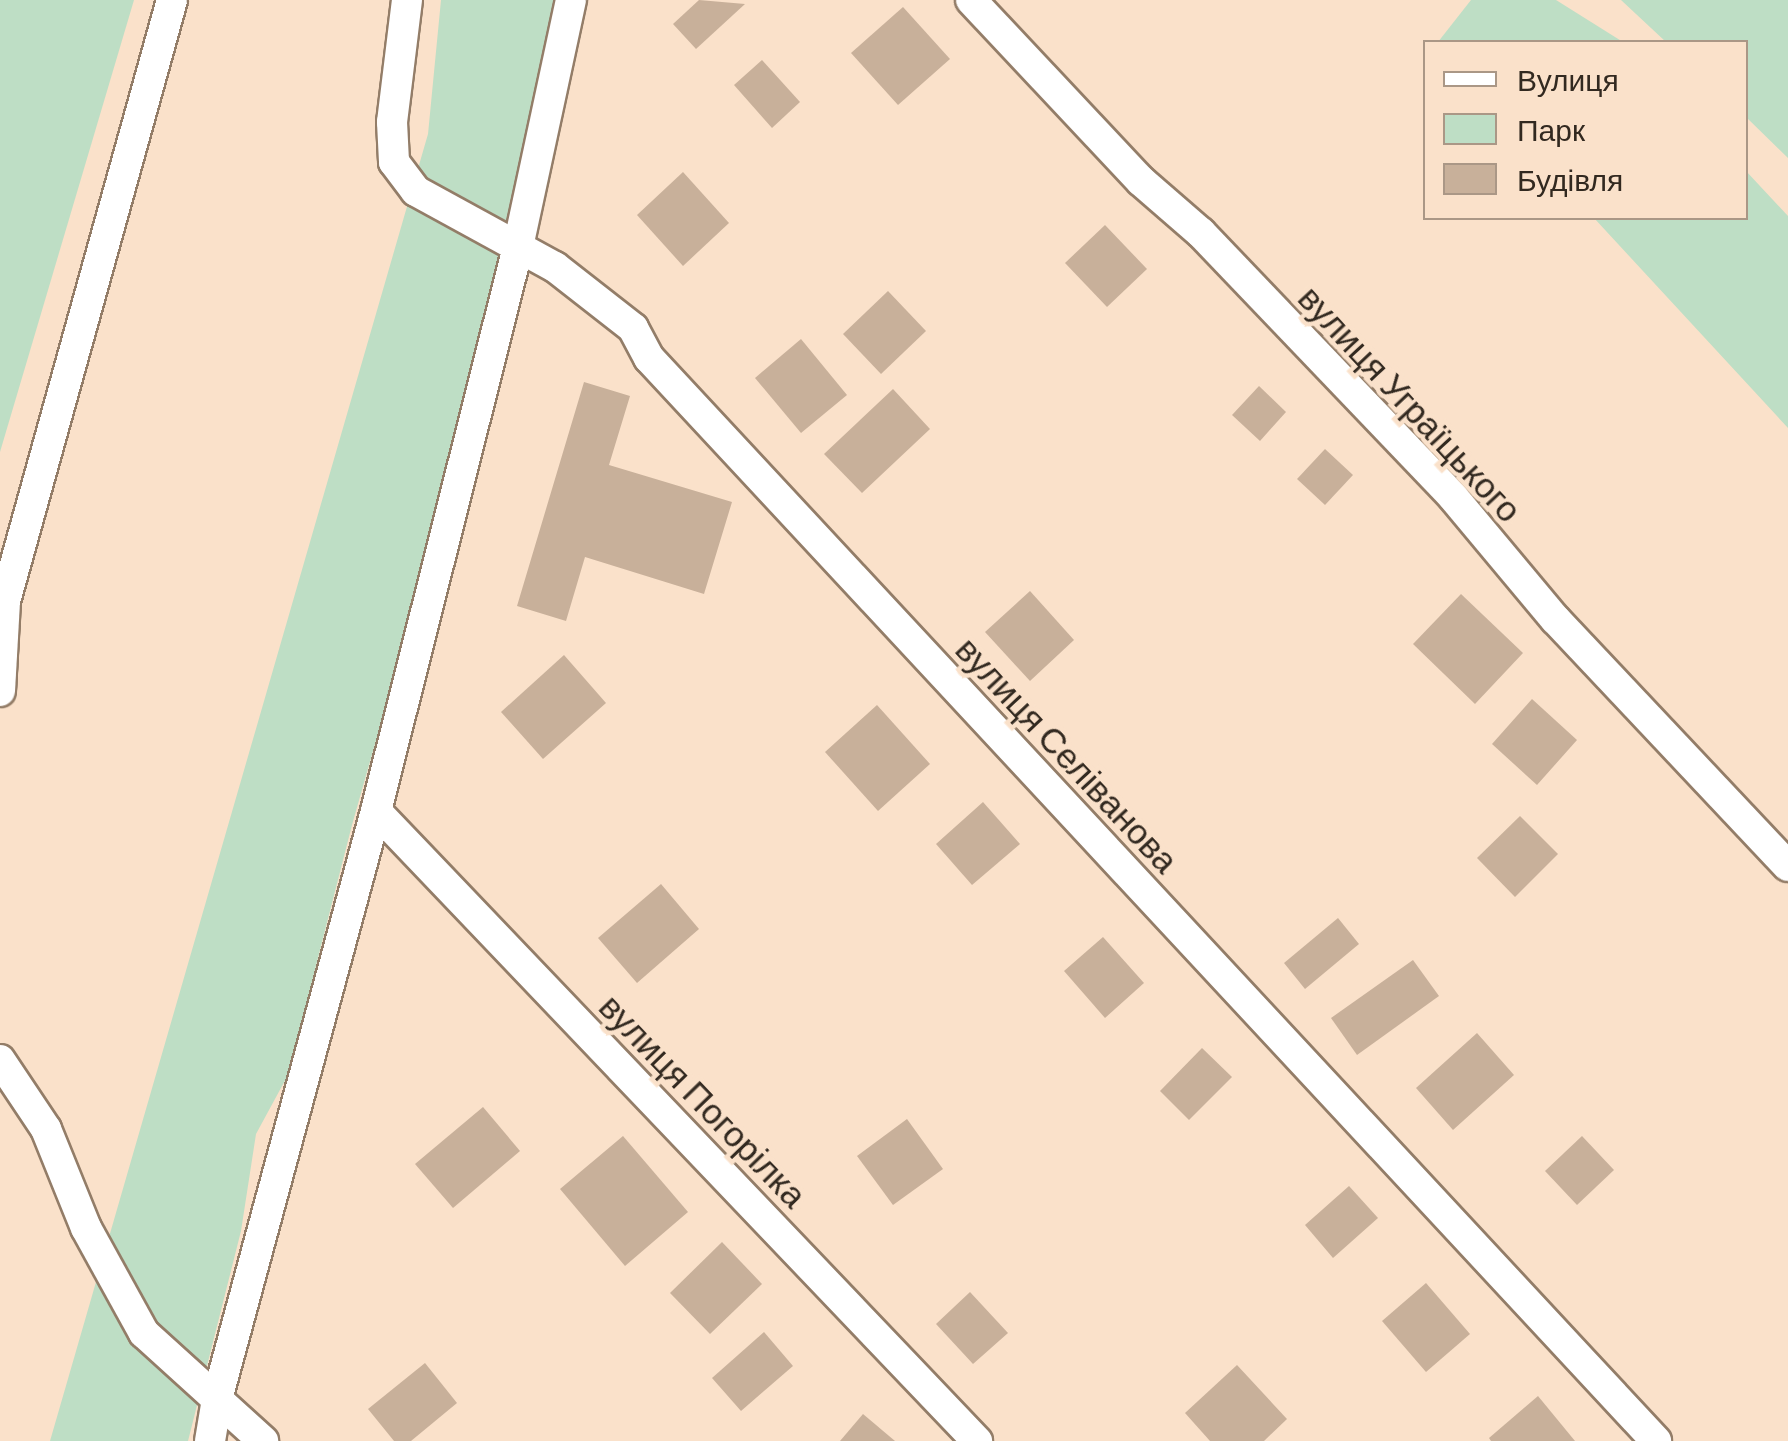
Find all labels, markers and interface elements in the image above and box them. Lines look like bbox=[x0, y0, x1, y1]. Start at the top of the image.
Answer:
legend bbox=[1423, 40, 1748, 220]
text: Вулиця bbox=[1517, 61, 1619, 97]
text: Парк bbox=[1517, 111, 1585, 147]
text: Будівля bbox=[1517, 161, 1623, 197]
street label: вулиця Уграїцького bbox=[1291, 276, 1531, 530]
street label: вулиця Селіванова bbox=[948, 628, 1188, 880]
street label: вулиця Погорілка bbox=[592, 985, 816, 1215]

